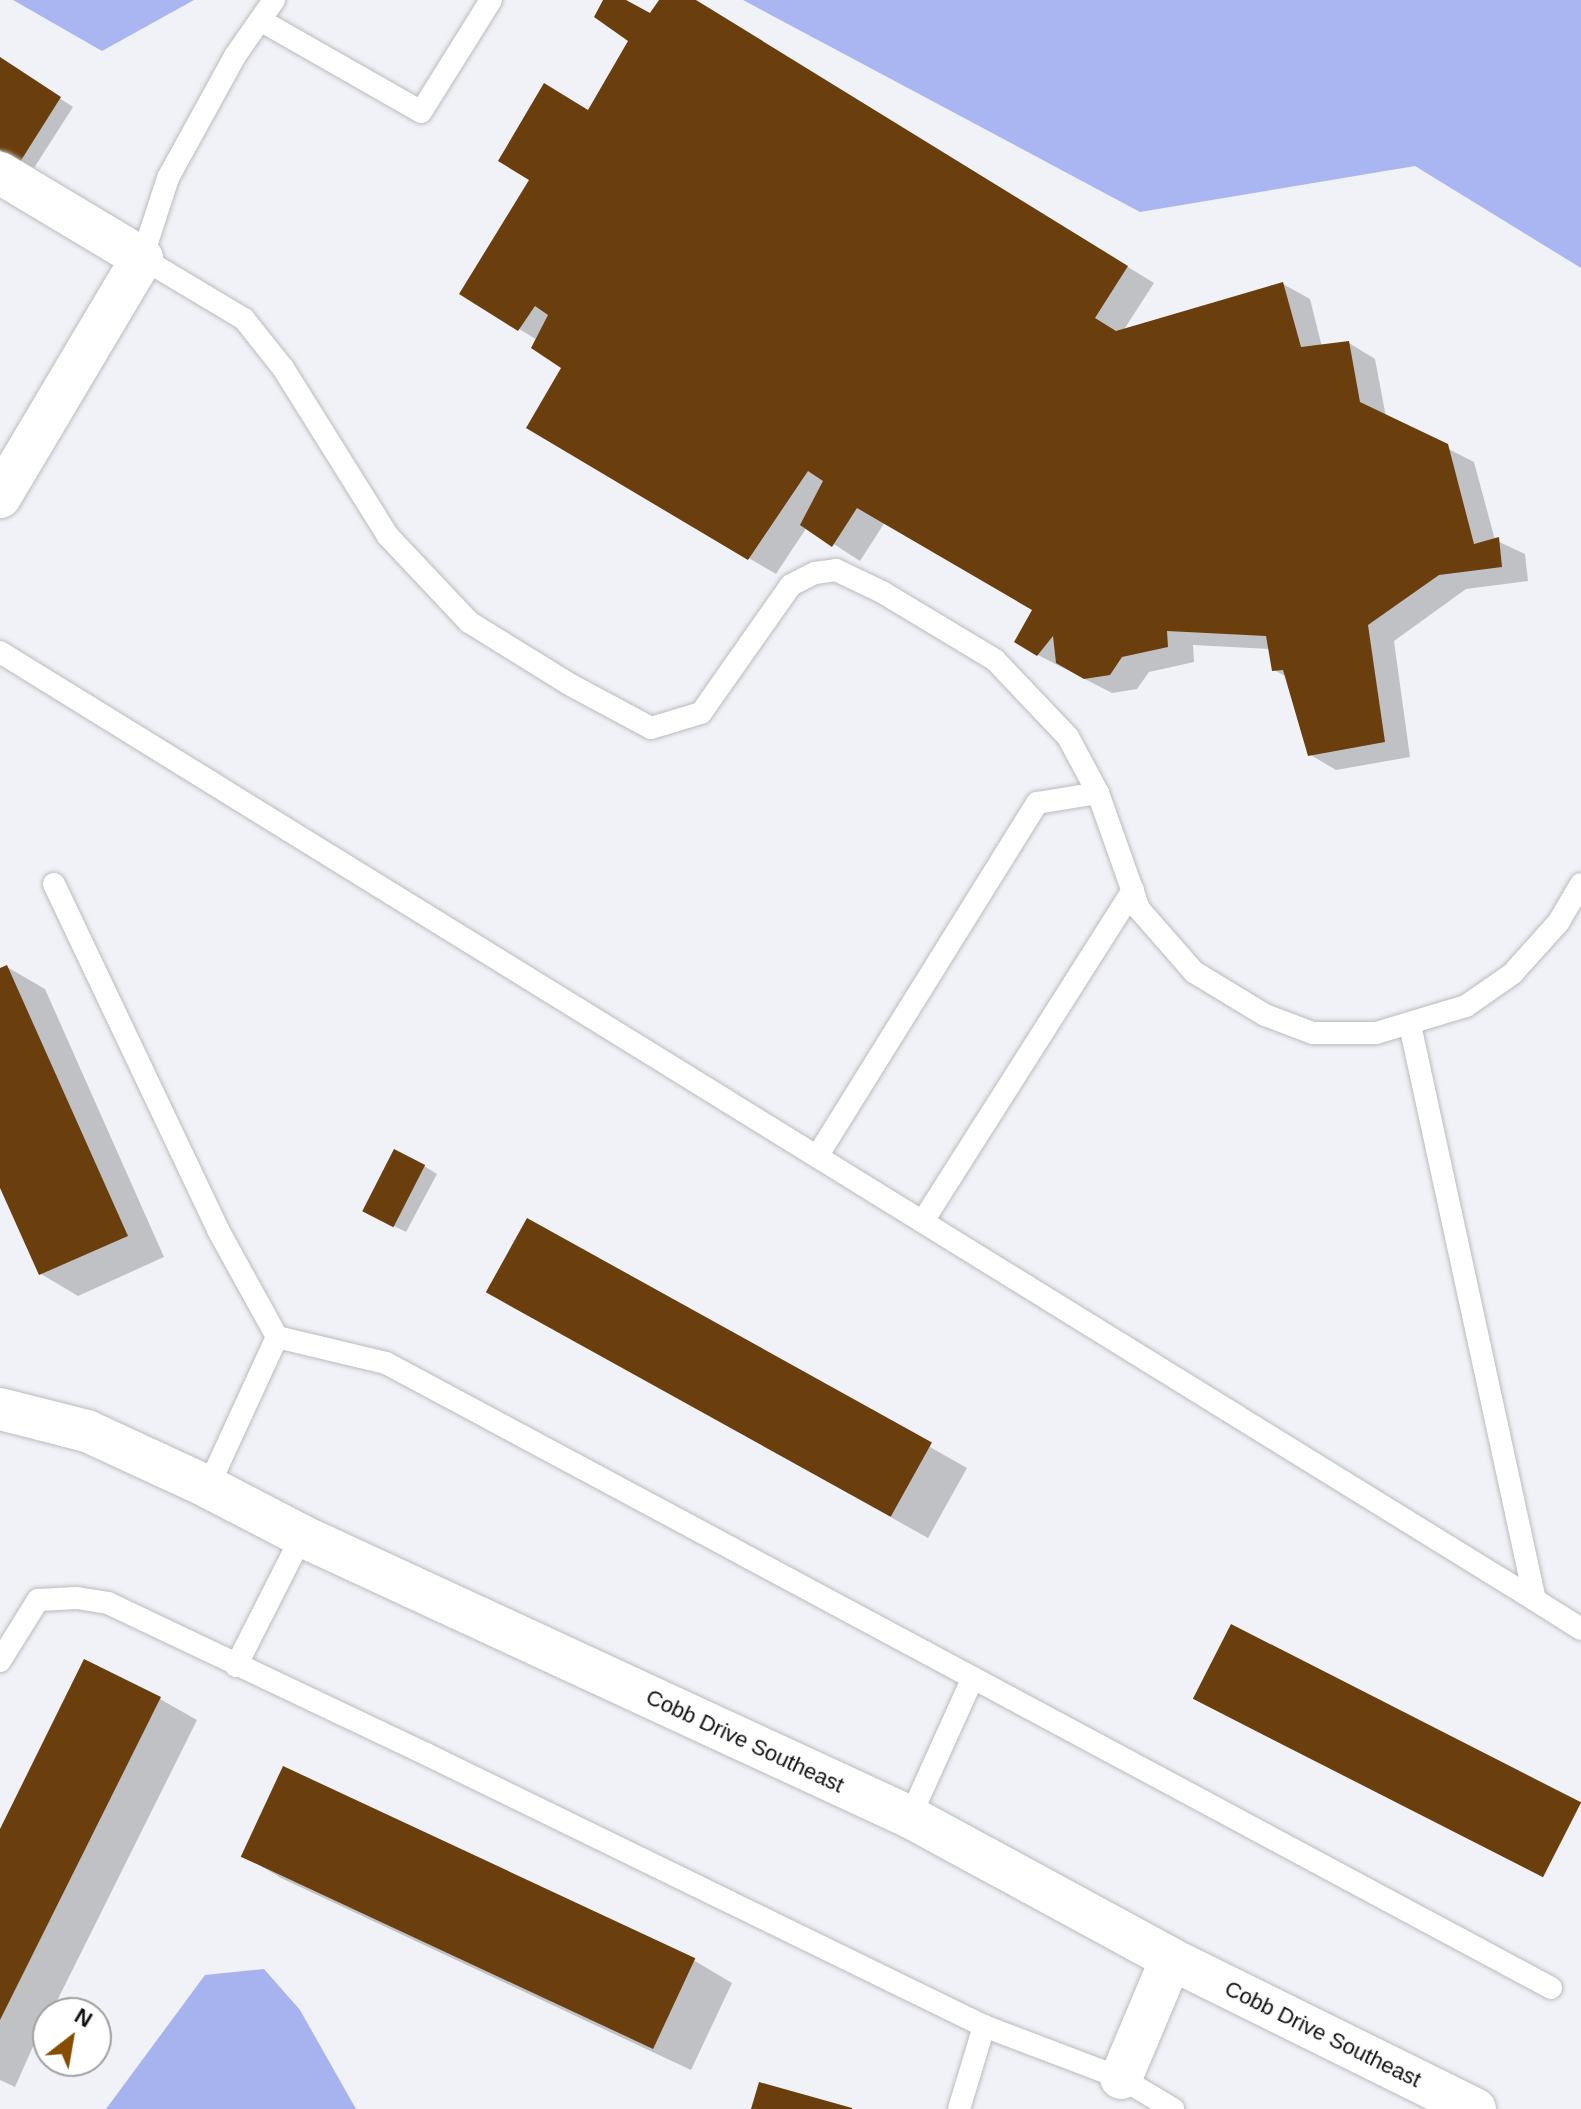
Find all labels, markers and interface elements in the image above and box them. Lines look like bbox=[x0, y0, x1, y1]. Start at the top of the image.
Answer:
street label: Cobb Drive Southeast bbox=[642, 1684, 848, 1798]
street label: Cobb Drive Southeast bbox=[1220, 1975, 1426, 2093]
north arrow bbox=[32, 1997, 112, 2077]
text: N bbox=[70, 2003, 97, 2033]

